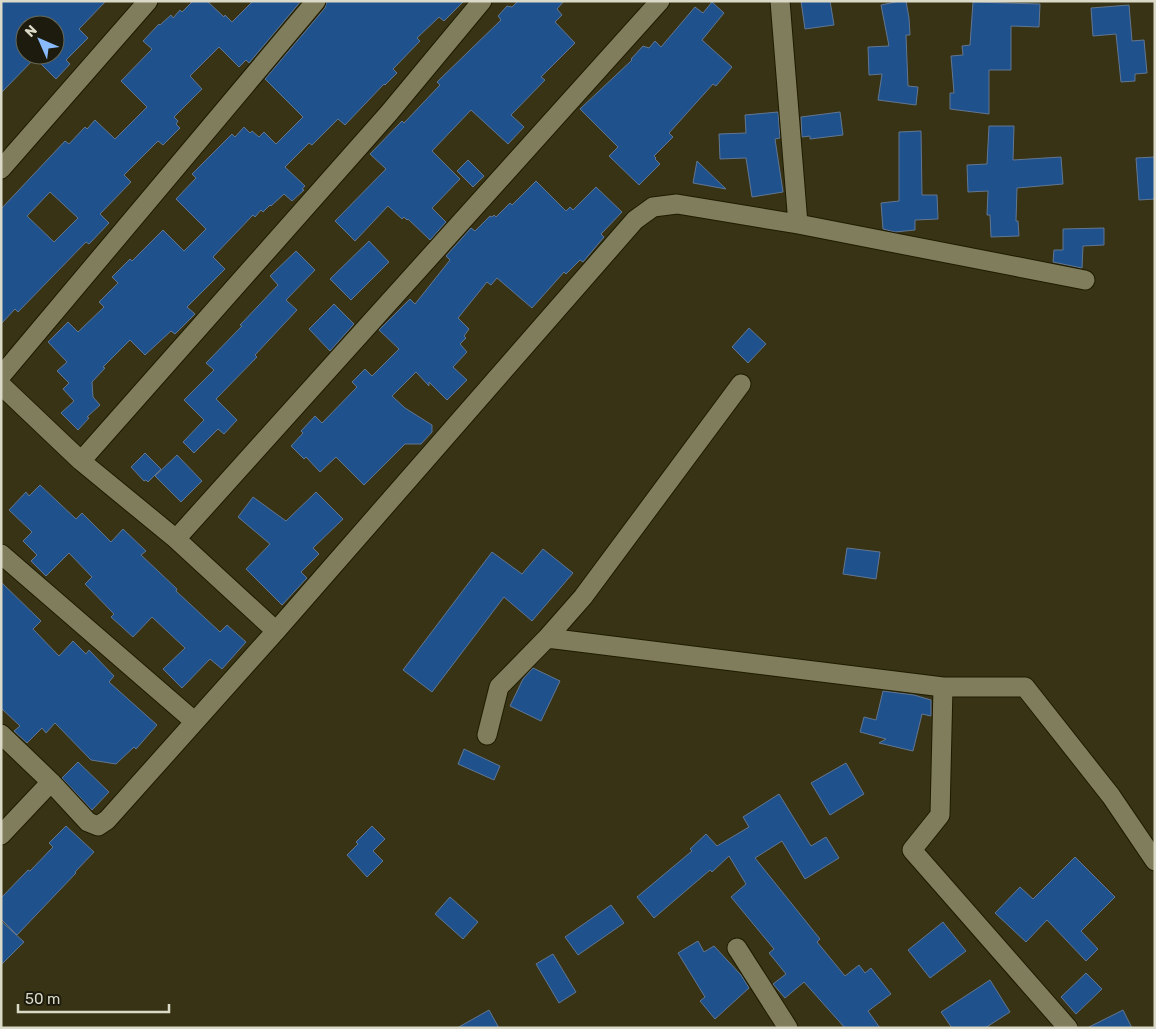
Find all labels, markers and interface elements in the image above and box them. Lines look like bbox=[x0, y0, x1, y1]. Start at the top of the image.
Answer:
north arrow bbox=[15, 15, 65, 65]
text: N bbox=[22, 22, 41, 41]
scale bar bbox=[18, 982, 169, 1014]
text: 50 m bbox=[25, 990, 60, 1008]

